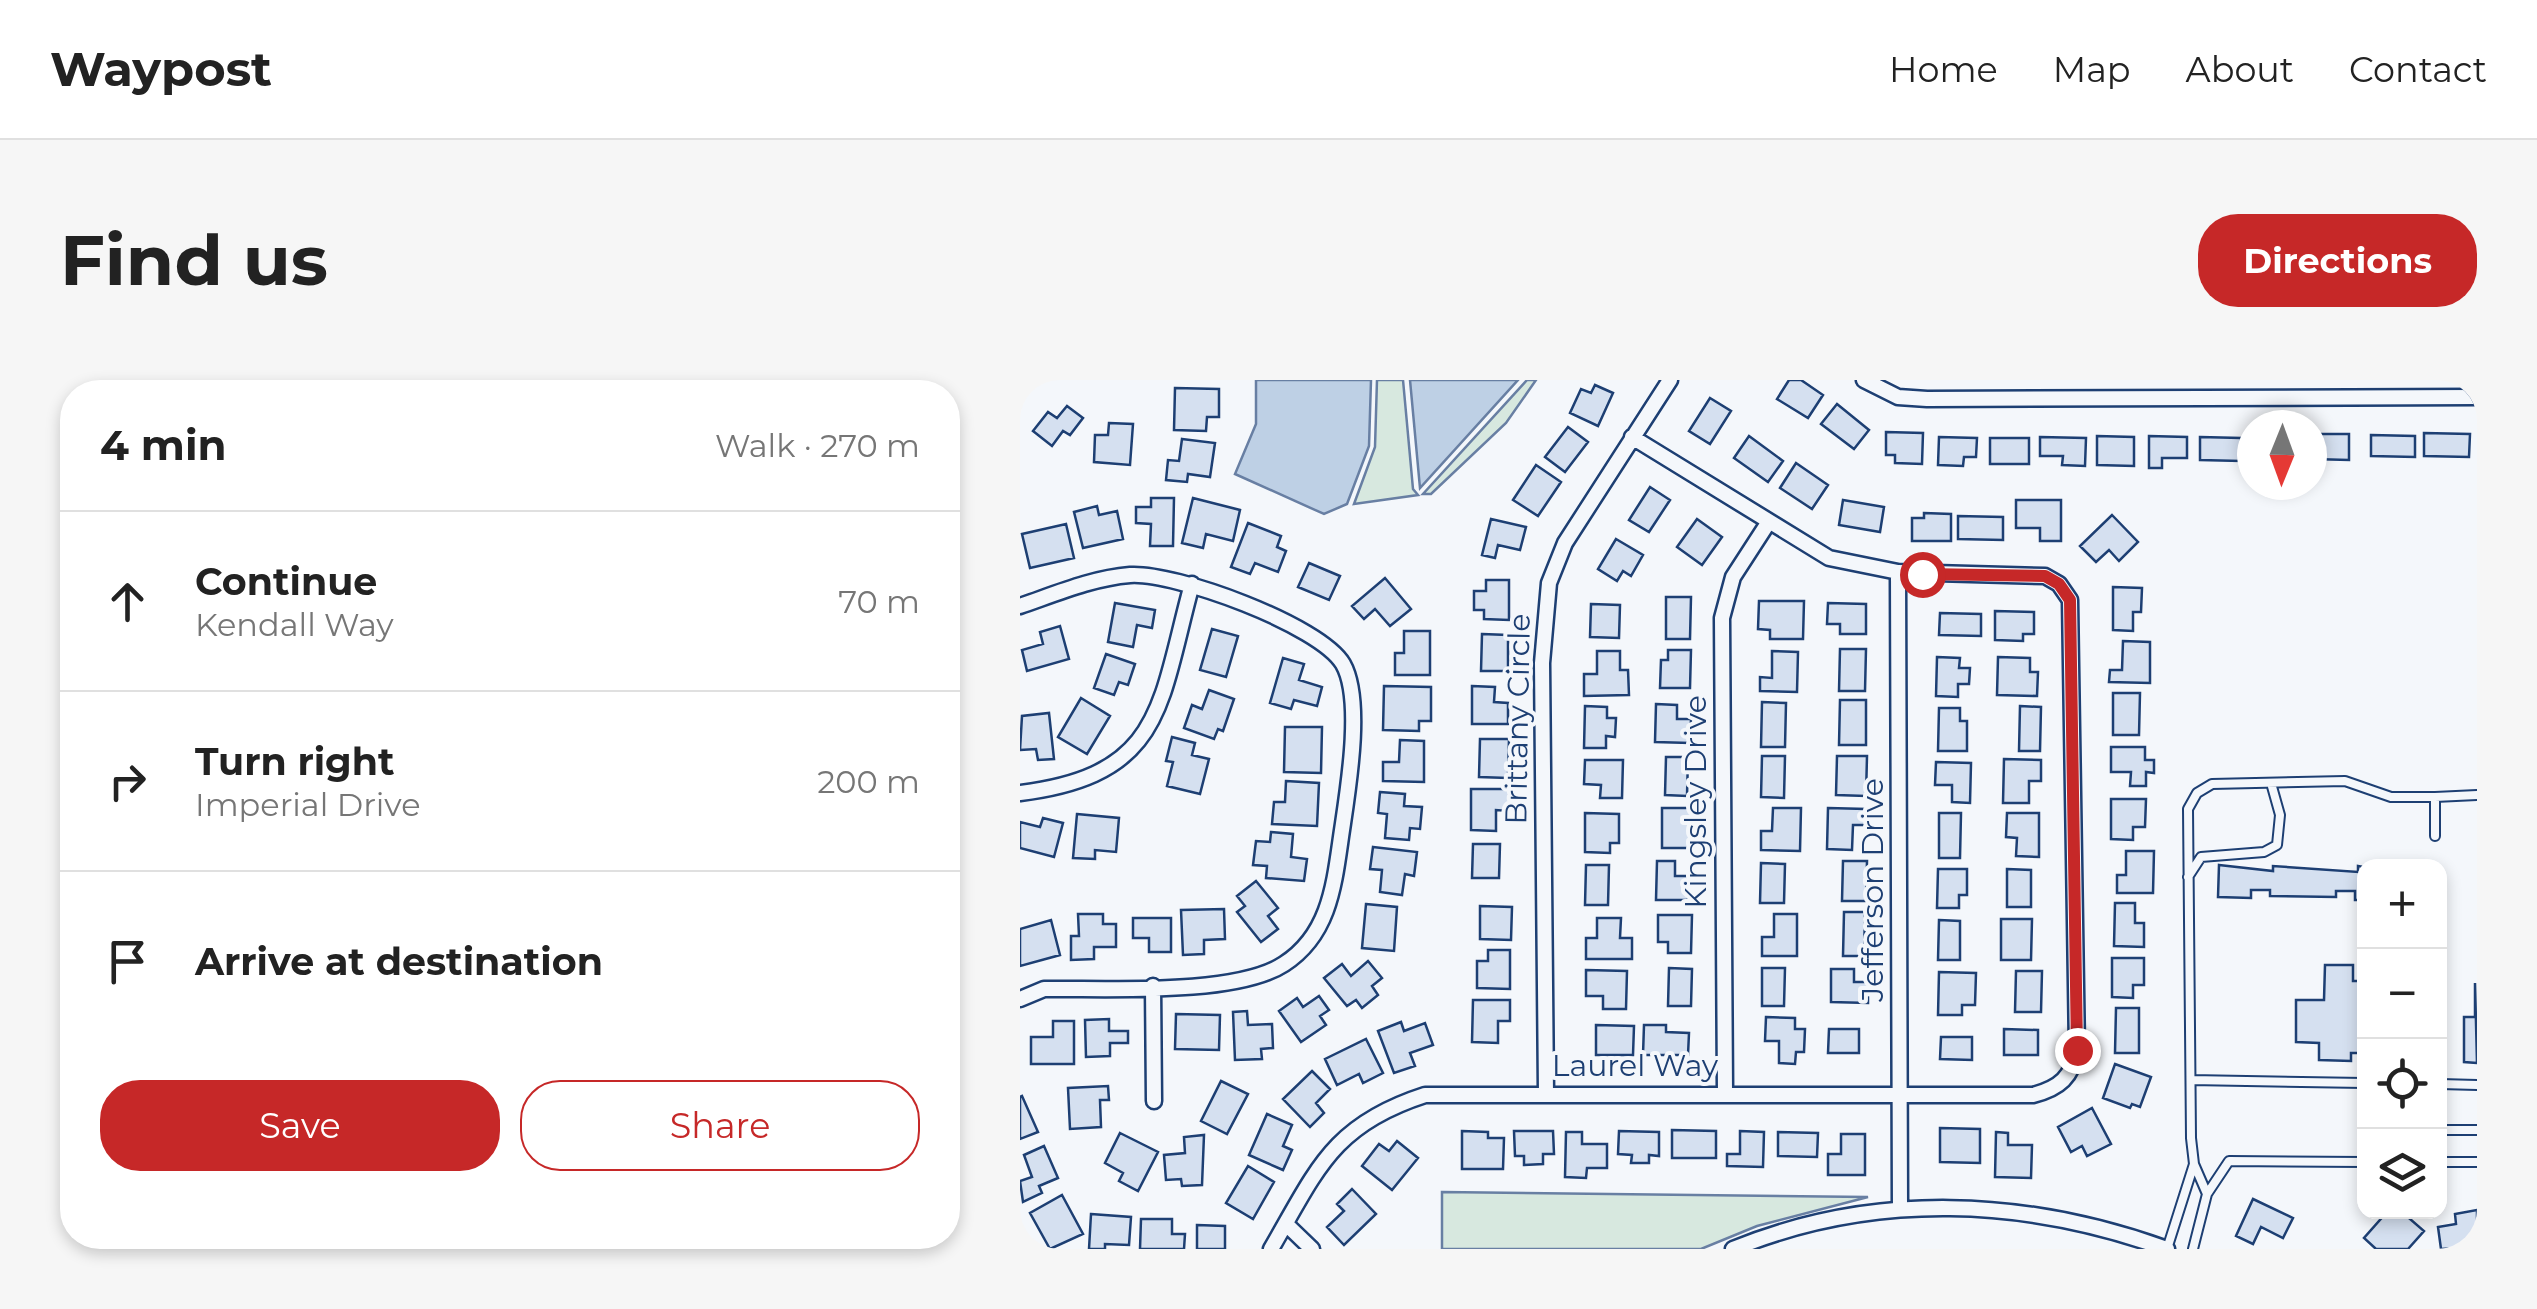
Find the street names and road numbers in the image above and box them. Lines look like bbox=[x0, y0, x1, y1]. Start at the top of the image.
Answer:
street label: Brittany Circle bbox=[1497, 613, 1538, 825]
street label: Kingsley Drive bbox=[1677, 695, 1714, 909]
street label: Jefferson Drive bbox=[1854, 778, 1891, 1003]
street label: Laurel Way bbox=[1552, 1047, 1719, 1084]

